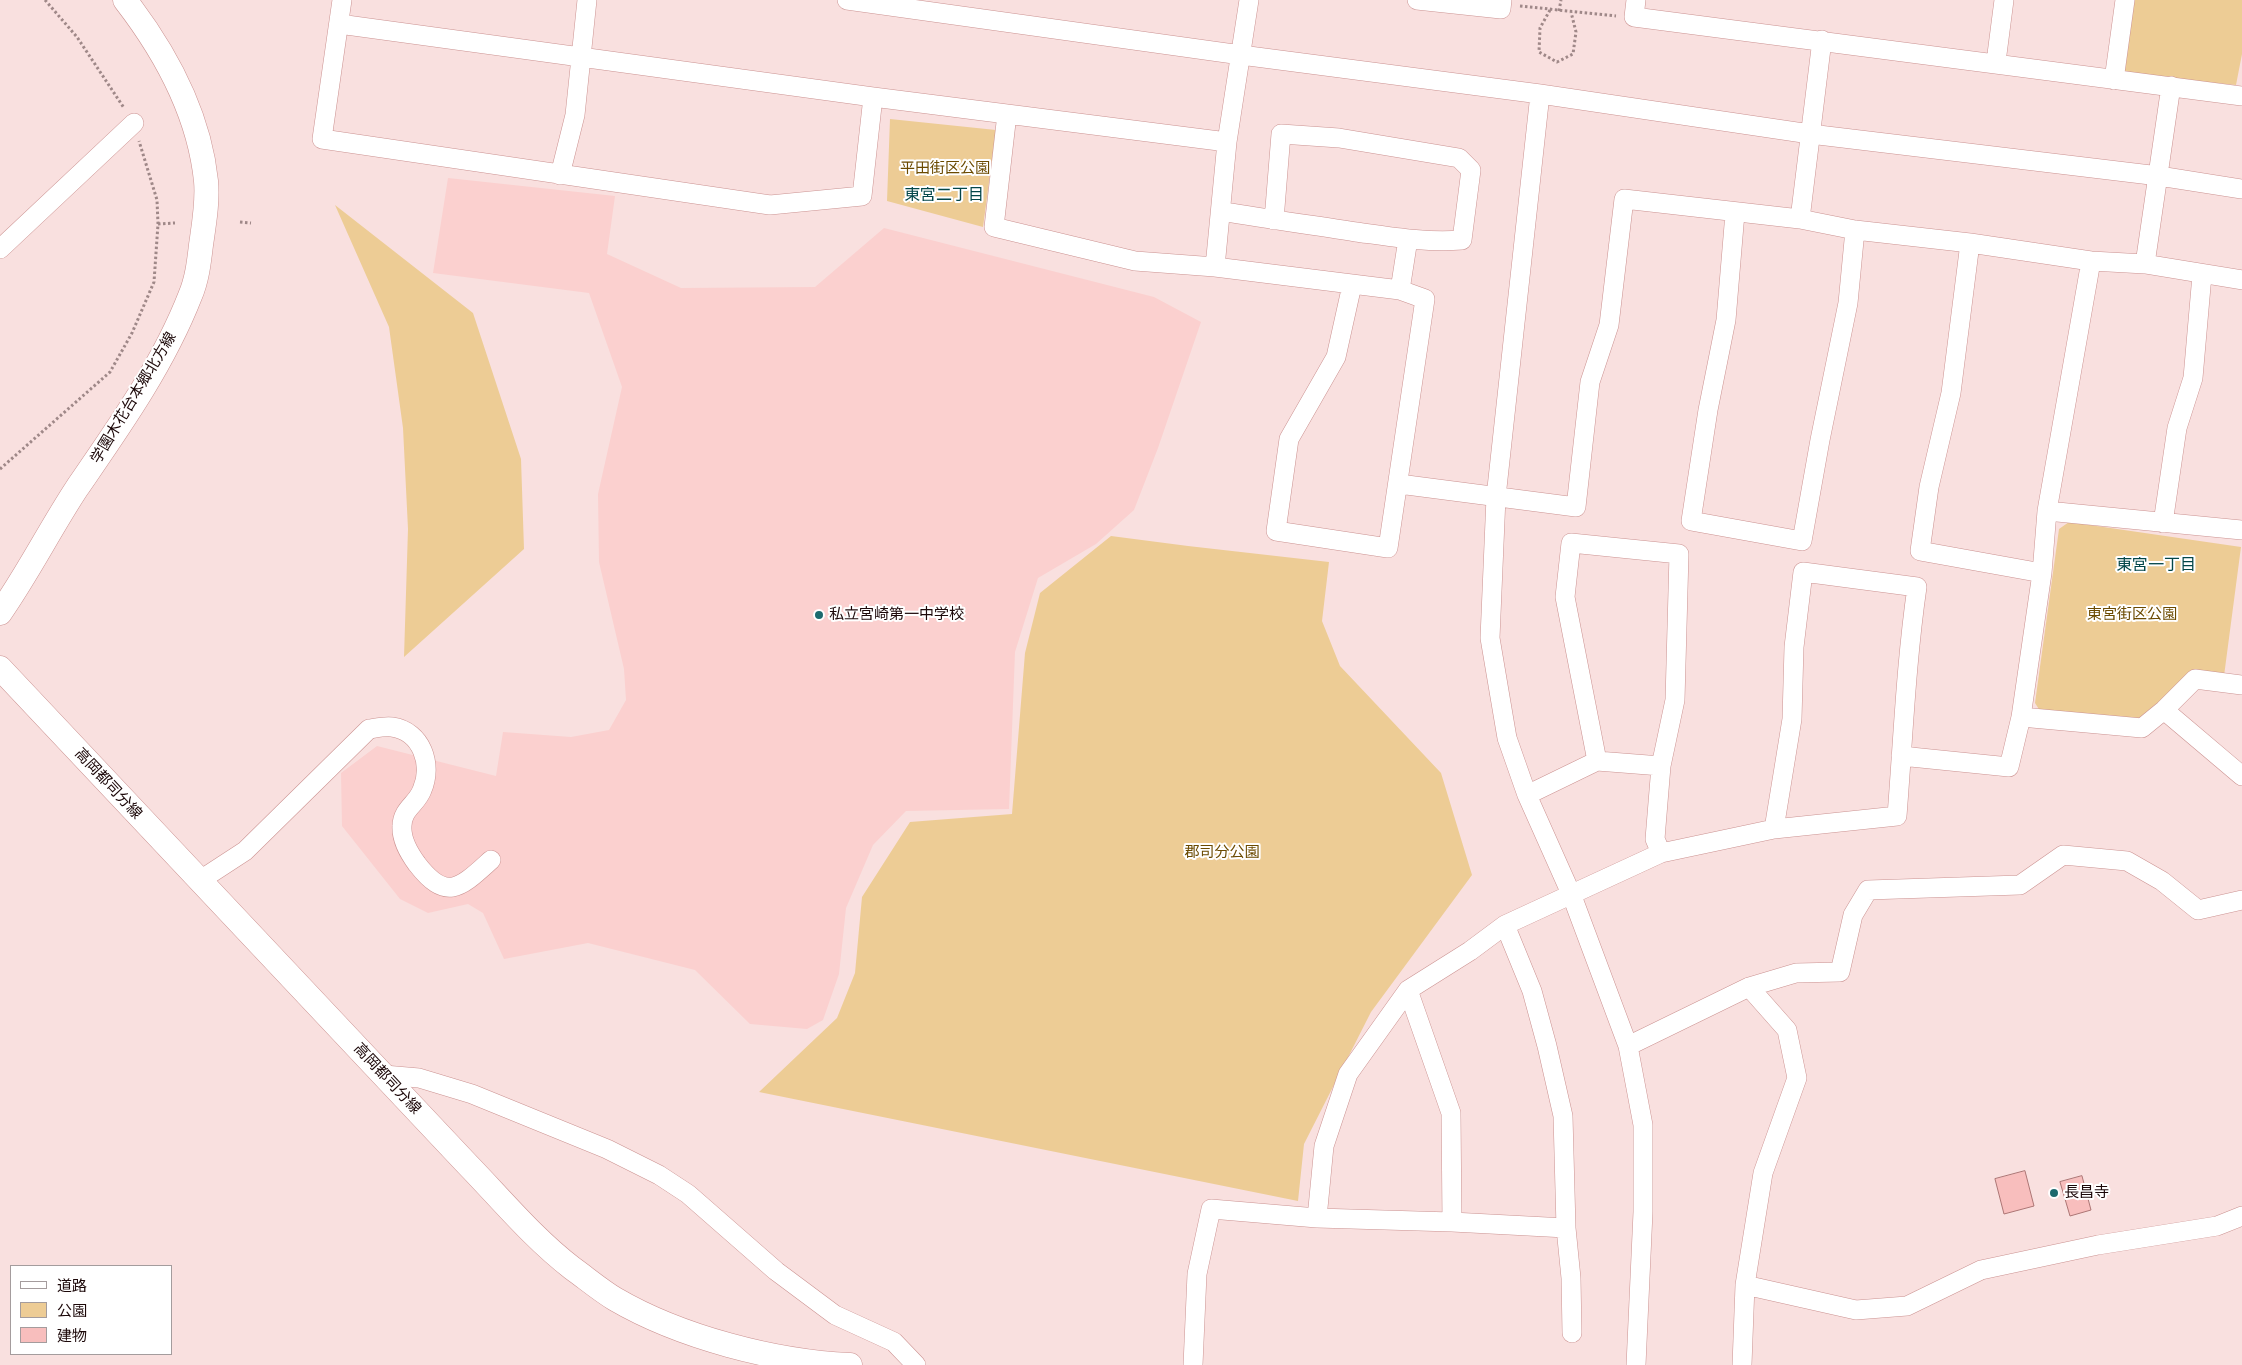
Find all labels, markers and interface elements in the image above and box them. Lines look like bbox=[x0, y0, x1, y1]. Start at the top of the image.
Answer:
park label: 平田街区公園 bbox=[900, 160, 990, 178]
district label: 東宮二丁目 bbox=[904, 186, 984, 206]
street label: 学園木花台本郷北方線 bbox=[88, 329, 180, 467]
district label: 東宮一丁目 bbox=[2116, 556, 2196, 576]
place label: 私立宮崎第一中学校 bbox=[829, 606, 964, 624]
park label: 東宮街区公園 bbox=[2087, 606, 2177, 624]
marker: 私立宮崎第一中学校 bbox=[813, 609, 825, 621]
street label: 高岡都司分線 bbox=[71, 745, 145, 823]
park label: 郡司分公園 bbox=[1185, 844, 1259, 862]
street label: 高岡都司分線 bbox=[350, 1040, 424, 1118]
place label: 長昌寺 bbox=[2064, 1184, 2109, 1202]
marker: 長昌寺 bbox=[2048, 1187, 2060, 1199]
legend bbox=[10, 1265, 172, 1355]
text: 道路 bbox=[57, 1276, 87, 1295]
text: 公園 bbox=[57, 1301, 87, 1320]
text: 建物 bbox=[57, 1326, 87, 1345]

